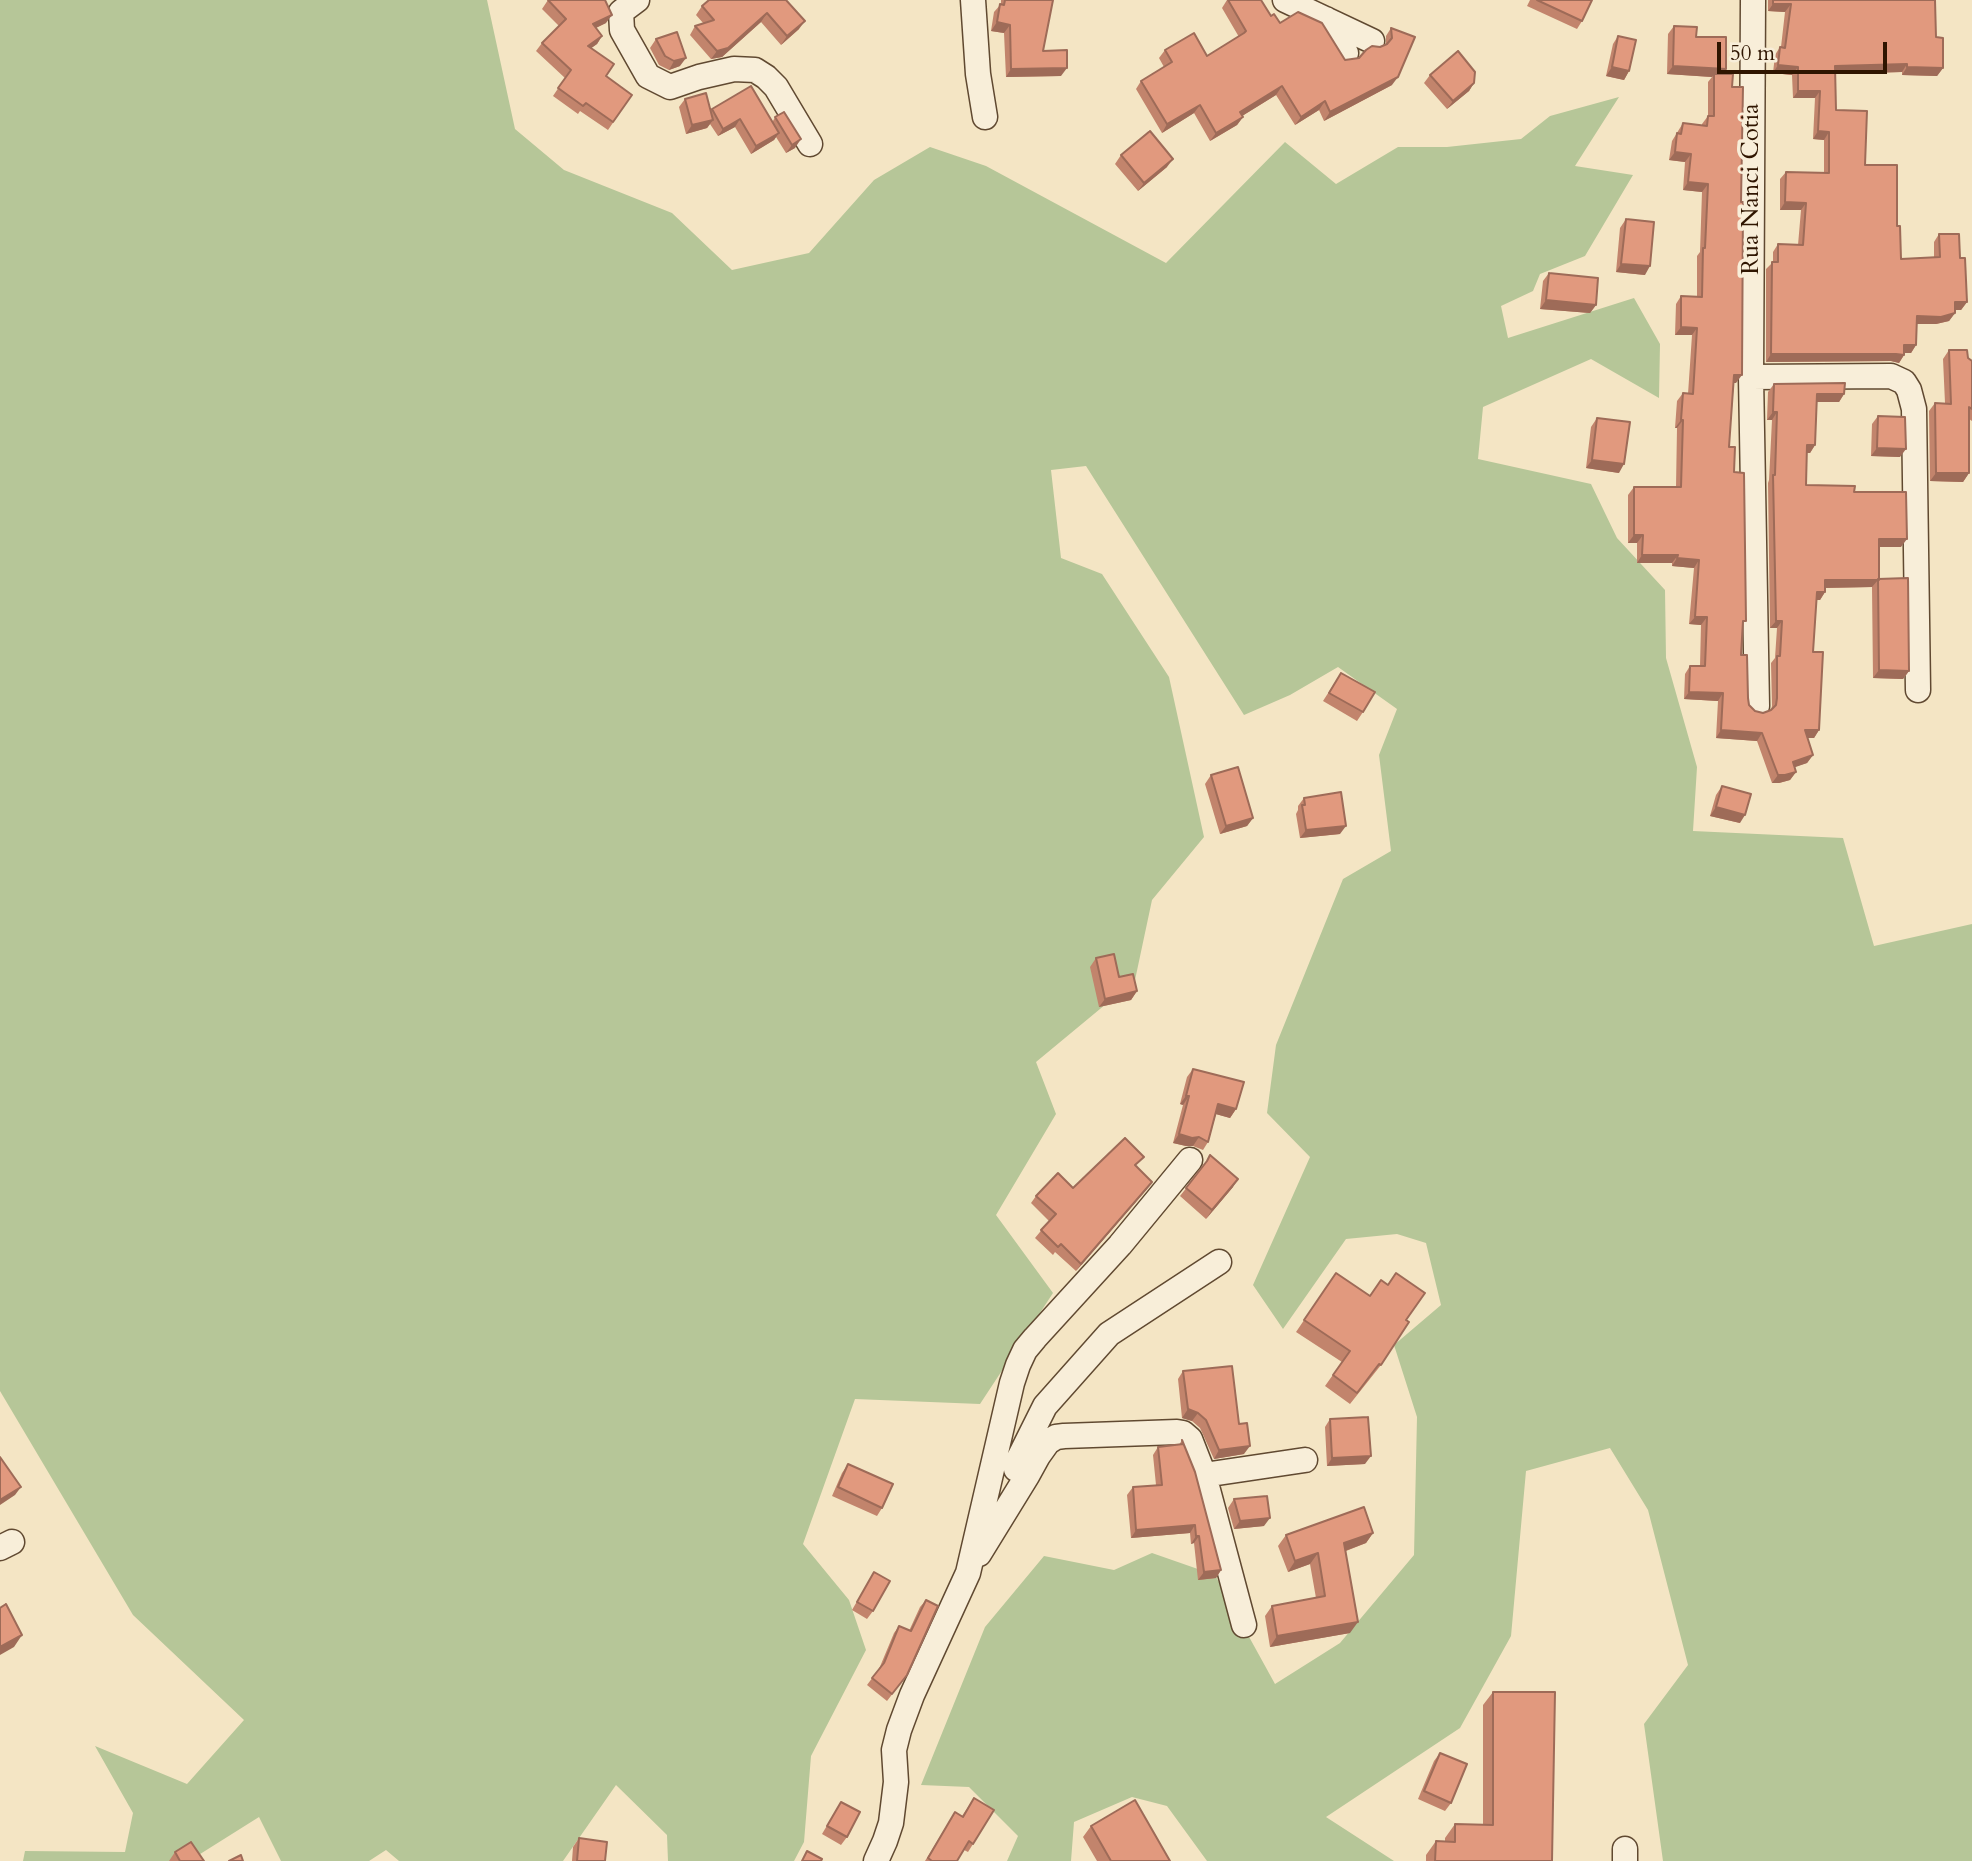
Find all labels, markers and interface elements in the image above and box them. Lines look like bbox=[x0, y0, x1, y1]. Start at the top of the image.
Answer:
scale bar bbox=[1720, 28, 1890, 72]
text: 50 m bbox=[1730, 39, 1775, 68]
street label: Rua Nanci Cotia bbox=[1738, 103, 1766, 275]

